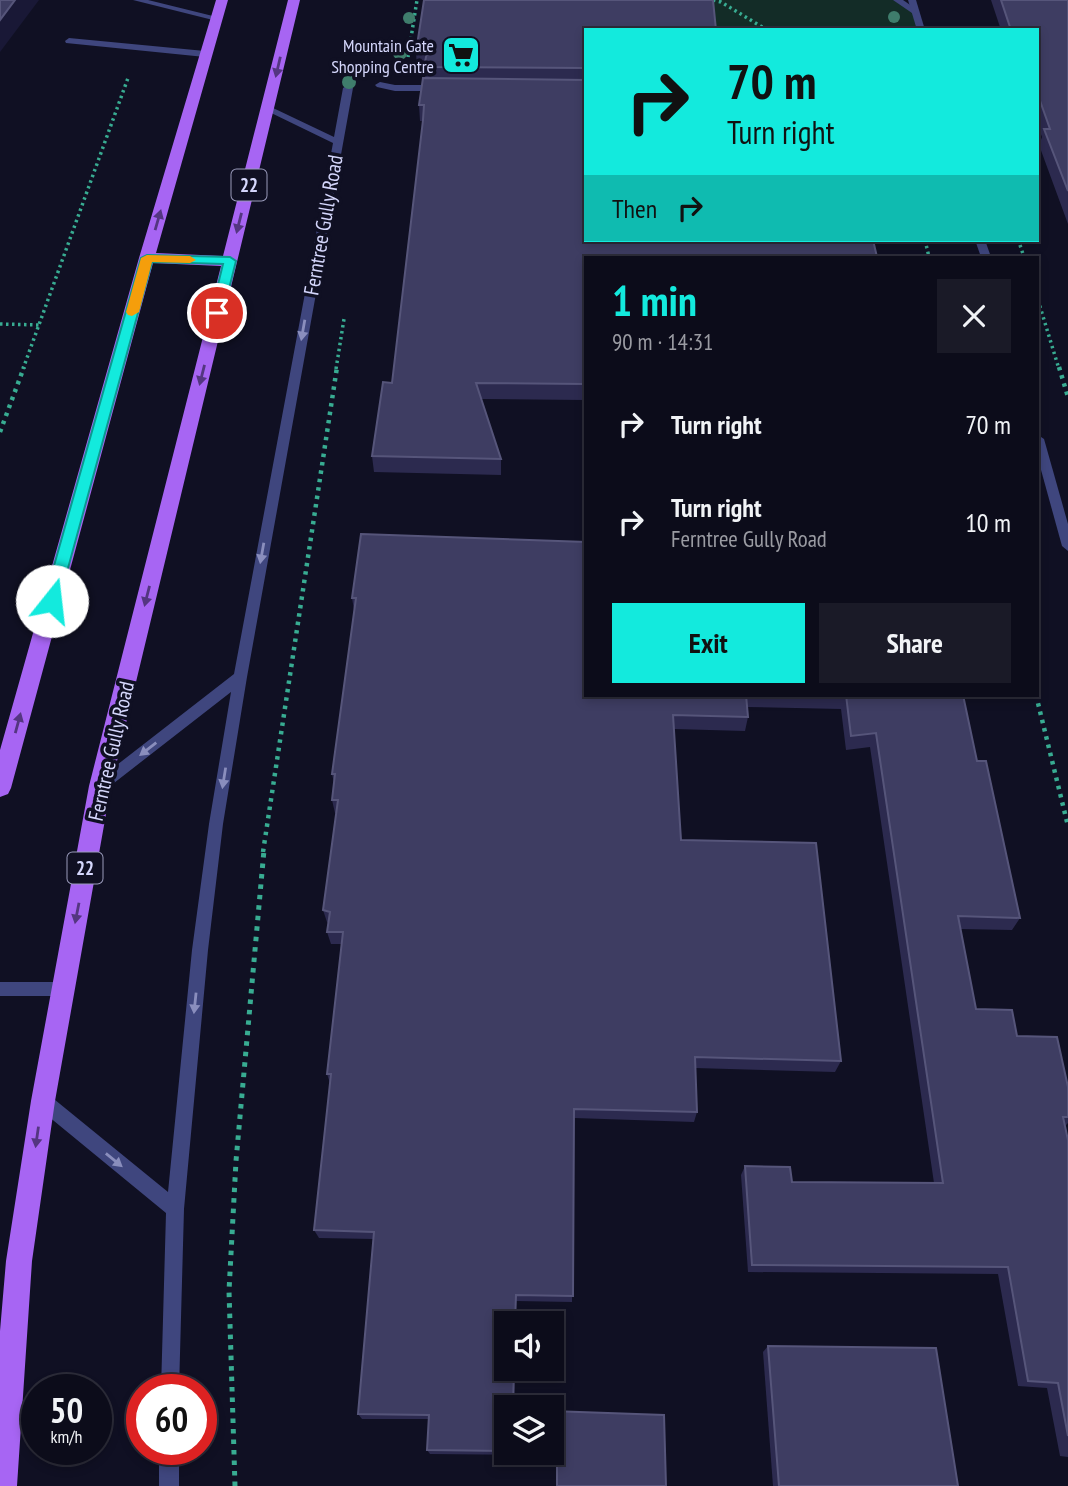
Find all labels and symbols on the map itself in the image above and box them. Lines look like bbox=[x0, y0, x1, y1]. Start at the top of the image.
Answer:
place label: Mountain Gate Shopping Centre bbox=[331, 34, 434, 78]
supermarket icon: Mountain Gate Shopping Centre bbox=[440, 34, 482, 76]
one-way arrow bbox=[272, 56, 283, 78]
street label: Ferntree Gully Road bbox=[297, 153, 349, 297]
road number: 22 bbox=[232, 169, 266, 200]
one-way arrow bbox=[153, 209, 164, 231]
one-way arrow bbox=[233, 212, 244, 234]
pin bbox=[187, 283, 247, 343]
one-way arrow bbox=[297, 319, 308, 341]
one-way arrow bbox=[196, 364, 207, 386]
one-way arrow bbox=[257, 543, 268, 565]
position arrow bbox=[15, 564, 89, 638]
one-way arrow bbox=[141, 585, 152, 607]
street label: Ferntree Gully Road bbox=[82, 679, 140, 823]
one-way arrow bbox=[13, 711, 24, 733]
one-way arrow bbox=[139, 742, 157, 757]
one-way arrow bbox=[218, 767, 229, 789]
road number: 22 bbox=[68, 852, 102, 884]
one-way arrow bbox=[71, 902, 82, 924]
one-way arrow bbox=[189, 992, 200, 1014]
one-way arrow bbox=[31, 1126, 42, 1148]
one-way arrow bbox=[106, 1152, 123, 1167]
speed limit sign: 60 bbox=[126, 1374, 217, 1465]

